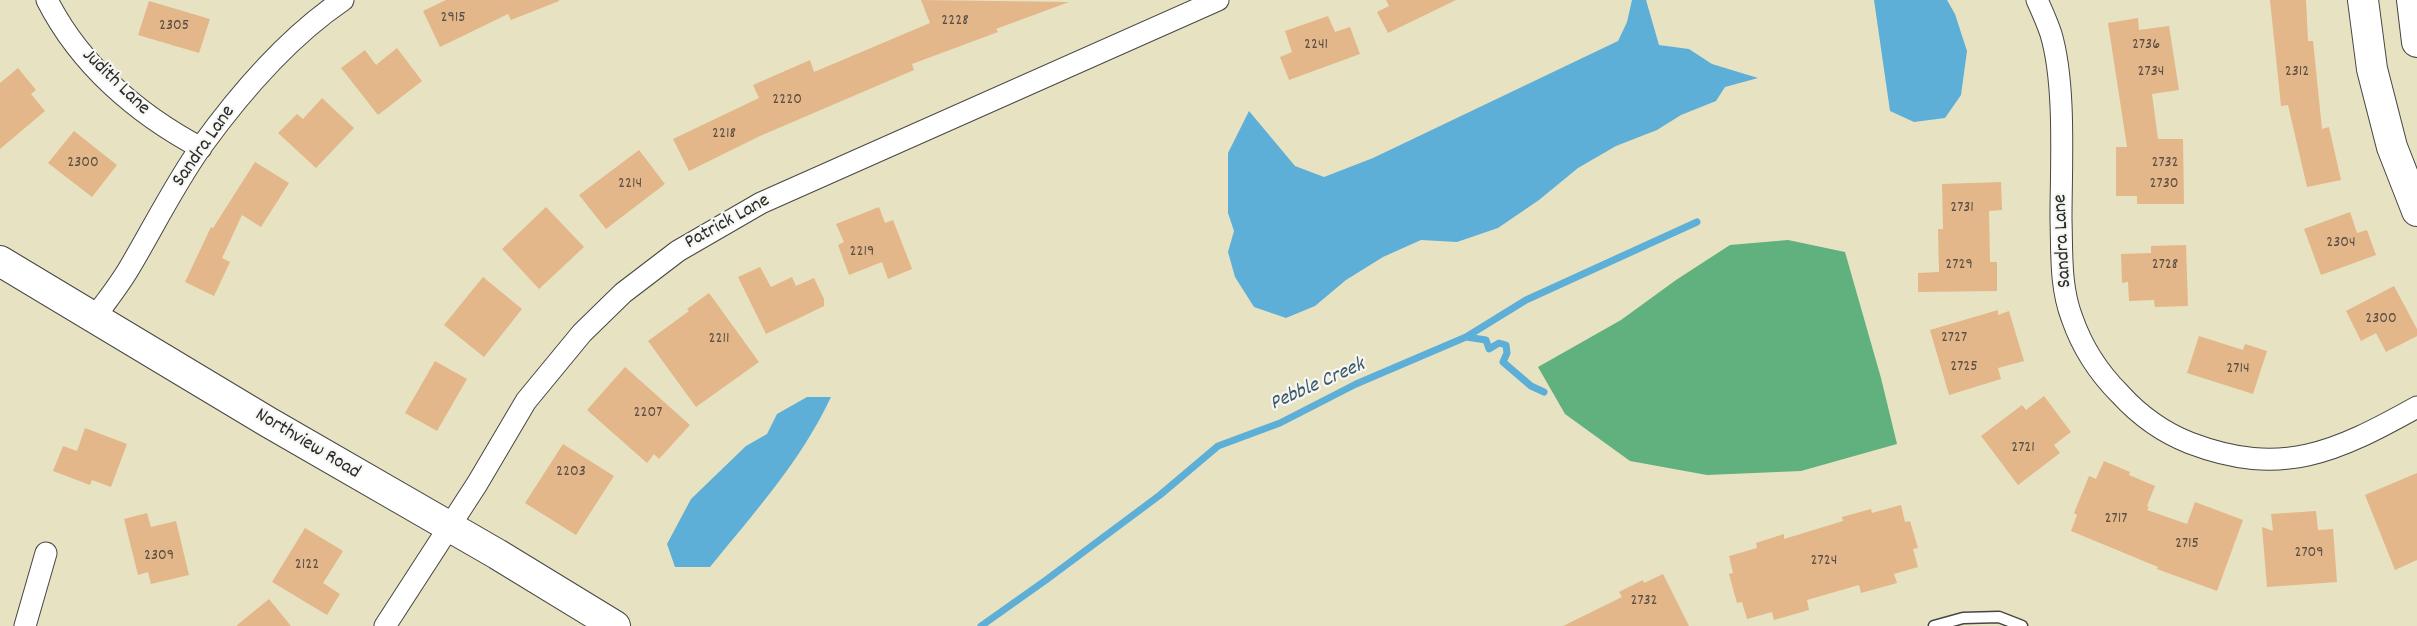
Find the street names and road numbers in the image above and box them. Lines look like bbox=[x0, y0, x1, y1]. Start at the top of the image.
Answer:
street label: Judith Lane bbox=[76, 45, 154, 121]
street label: Sandra Lane bbox=[168, 102, 242, 192]
street label: Patrick Lane bbox=[681, 190, 775, 256]
street label: Sandra Lane bbox=[2050, 194, 2078, 288]
street label: Northview Road bbox=[250, 404, 364, 486]

